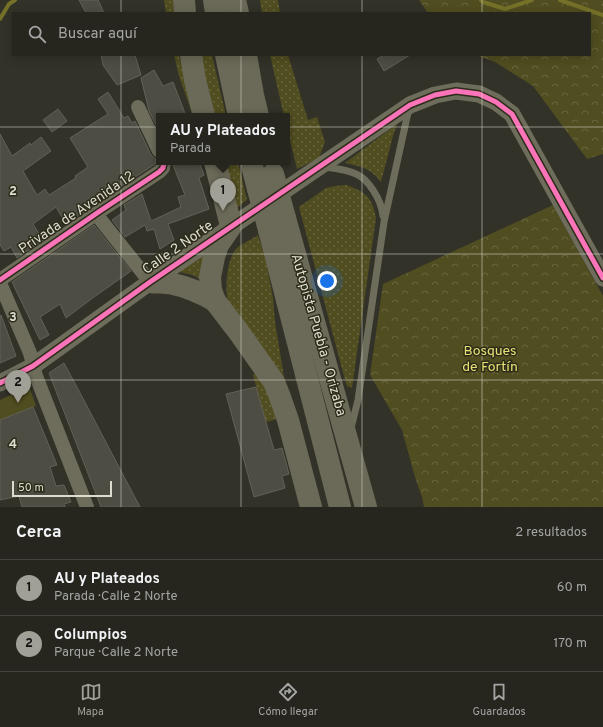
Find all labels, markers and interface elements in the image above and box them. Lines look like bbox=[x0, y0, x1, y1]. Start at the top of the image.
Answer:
search box bbox=[12, 12, 591, 56]
icon: search bbox=[26, 23, 48, 45]
text: Buscar aquí bbox=[58, 25, 137, 44]
popup bbox=[156, 113, 290, 165]
text: AU y Plateados bbox=[170, 122, 276, 141]
text: Parada bbox=[170, 141, 211, 157]
street label: Privada de Avenida 12 bbox=[16, 168, 138, 258]
pin: 1 bbox=[210, 178, 236, 211]
text: 2 bbox=[9, 184, 17, 200]
street label: Calle 2 Norte bbox=[139, 217, 217, 279]
street label: Autopista Puebla - Orizaba bbox=[287, 252, 349, 418]
your location bbox=[317, 271, 337, 291]
text: 3 bbox=[9, 310, 17, 326]
park label: Bosques de Fortín bbox=[462, 343, 518, 376]
pin: 2 bbox=[5, 370, 31, 403]
text: 4 bbox=[9, 437, 17, 453]
scale bar bbox=[12, 479, 112, 498]
text: 50 m bbox=[18, 481, 44, 495]
text: Cerca bbox=[16, 522, 62, 544]
text: 2 resultados bbox=[515, 525, 587, 541]
text: AU y Plateados bbox=[54, 570, 160, 589]
text: 1 bbox=[26, 580, 32, 596]
text: 60 m bbox=[557, 580, 587, 596]
text: Parada · Calle 2 Norte bbox=[54, 589, 178, 605]
text: Columpios bbox=[54, 626, 127, 645]
text: 2 bbox=[25, 636, 33, 652]
text: 170 m bbox=[553, 636, 587, 652]
text: Parque · Calle 2 Norte bbox=[54, 645, 178, 661]
tab: Mapa bbox=[77, 681, 104, 719]
tab: Cómo llegar bbox=[258, 681, 318, 719]
tab: Guardados bbox=[473, 681, 526, 719]

